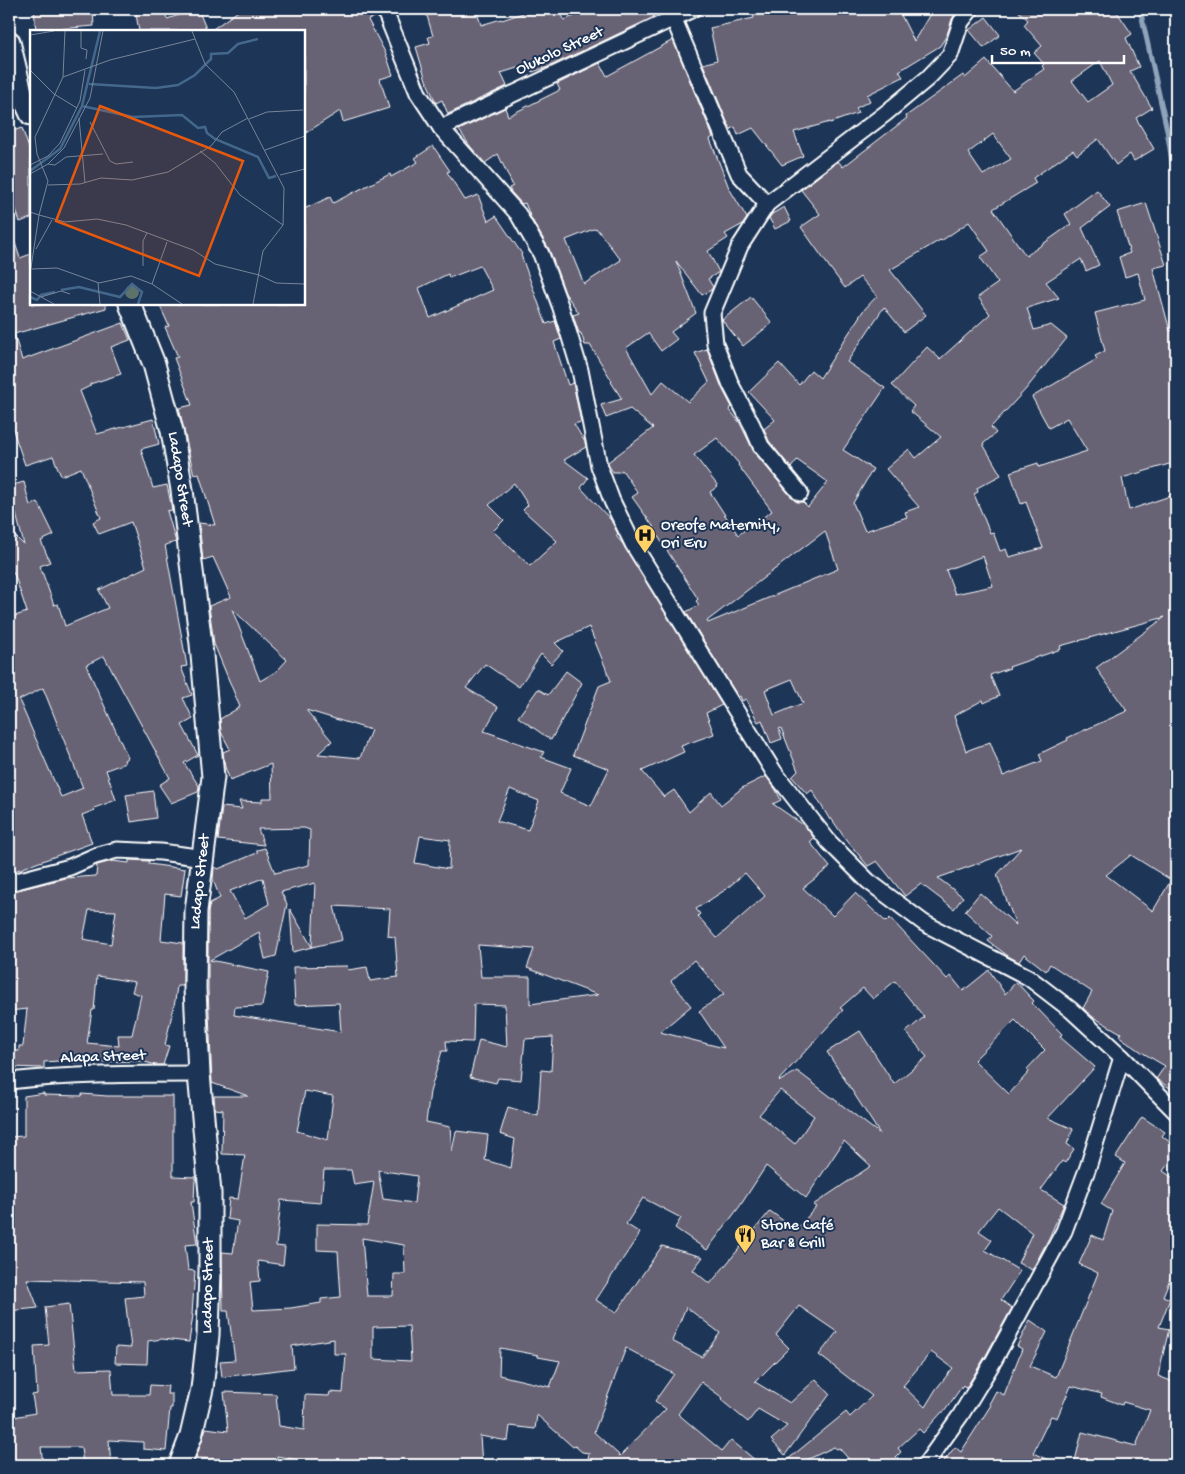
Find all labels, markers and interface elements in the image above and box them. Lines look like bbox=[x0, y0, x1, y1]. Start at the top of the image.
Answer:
street label: Olukolo Street bbox=[513, 23, 608, 81]
inset map bbox=[30, 30, 305, 305]
scale bar bbox=[992, 32, 1125, 64]
text: 50 m bbox=[1000, 43, 1031, 61]
street label: Ladapo Street bbox=[162, 430, 196, 529]
place label: Oreofe Maternity, Ori Eru bbox=[661, 517, 781, 554]
hospital icon: Oreofe Maternity, Ori Eru bbox=[633, 523, 657, 554]
street label: Ladapo Street bbox=[187, 832, 216, 931]
street label: Alapa Street bbox=[60, 1047, 147, 1069]
place label: Stone Café Bar & Grill bbox=[760, 1217, 834, 1254]
restaurant icon: Stone Café Bar & Grill bbox=[733, 1223, 757, 1254]
street label: Ladapo Street bbox=[199, 1237, 219, 1334]

